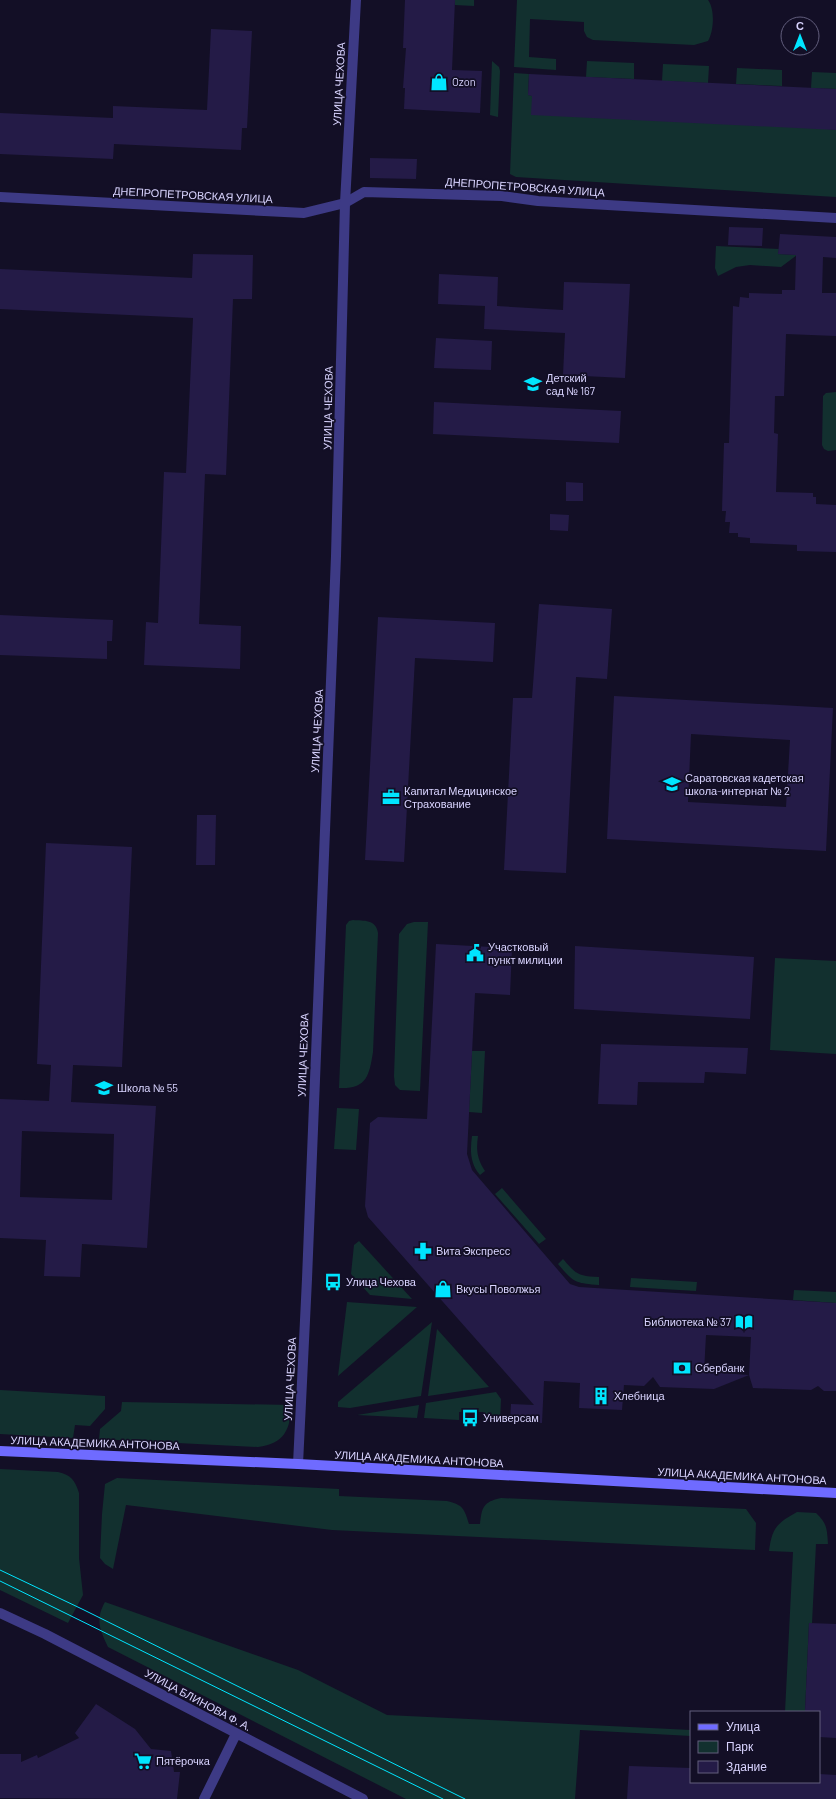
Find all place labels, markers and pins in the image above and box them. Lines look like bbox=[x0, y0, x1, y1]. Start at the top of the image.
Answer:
shop icon: Ozon bbox=[429, 72, 449, 92]
place label: Ozon bbox=[452, 75, 476, 88]
place label: Детский сад № 167 bbox=[546, 371, 595, 397]
school or university icon: Детский сад № 167 bbox=[523, 374, 543, 394]
place label: Саратовская кадетская школа-интернат № 2 bbox=[685, 771, 804, 797]
school or university icon: Саратовская кадетская школа-интернат № 2 bbox=[662, 774, 682, 794]
place label: Капитал Медицинское Страхование bbox=[404, 784, 517, 810]
office icon: Капитал Медицинское Страхование bbox=[381, 787, 401, 807]
place label: Участковый пункт милиции bbox=[488, 940, 563, 966]
public building icon: Участковый пункт милиции bbox=[465, 943, 485, 963]
school or university icon: Школа № 55 bbox=[94, 1078, 114, 1098]
place label: Школа № 55 bbox=[117, 1081, 178, 1094]
pharmacy icon: Вита Экспресс bbox=[413, 1241, 433, 1261]
place label: Вита Экспресс bbox=[436, 1244, 511, 1257]
bus stop icon: Улица Чехова bbox=[323, 1272, 343, 1292]
place label: Улица Чехова bbox=[346, 1275, 417, 1288]
shop icon: Вкусы Поволжья bbox=[433, 1279, 453, 1299]
place label: Вкусы Поволжья bbox=[456, 1282, 540, 1295]
library icon: Библиотека № 37 bbox=[734, 1312, 754, 1332]
place label: Библиотека № 37 bbox=[644, 1315, 731, 1328]
bank icon: Сбербанк bbox=[672, 1358, 692, 1378]
place label: Сбербанк bbox=[695, 1361, 745, 1374]
building icon: Хлебница bbox=[591, 1386, 611, 1406]
place label: Хлебница bbox=[614, 1389, 666, 1402]
bus stop icon: Универсам bbox=[460, 1408, 480, 1428]
place label: Универсам bbox=[483, 1411, 539, 1424]
supermarket icon: Пятёрочка bbox=[133, 1751, 153, 1771]
place label: Пятёрочка bbox=[156, 1754, 211, 1767]

